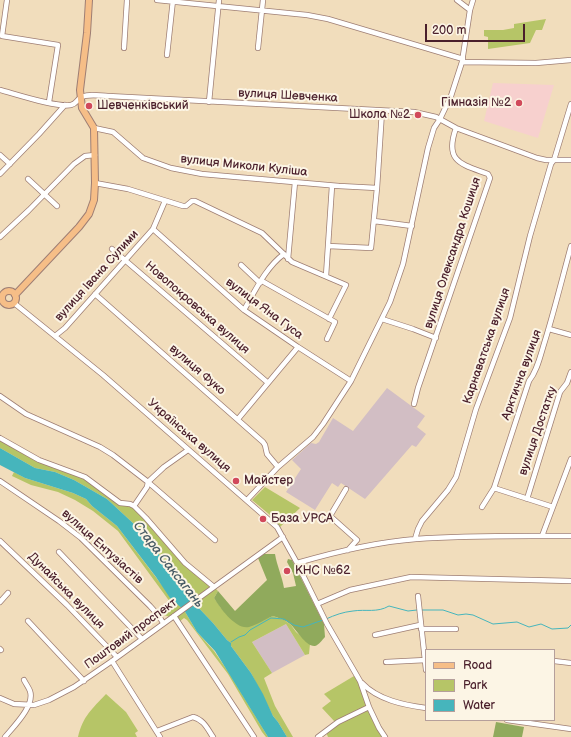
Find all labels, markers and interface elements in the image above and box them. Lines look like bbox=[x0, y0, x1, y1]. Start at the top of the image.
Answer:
scale bar bbox=[427, 16, 527, 42]
text: 200 m bbox=[432, 23, 466, 38]
street label: вулиця Шевченка bbox=[238, 86, 338, 106]
place label: Гімназія №2 bbox=[441, 96, 511, 110]
marker: Гімназія №2 bbox=[514, 98, 524, 108]
place label: Шевченківський bbox=[97, 99, 189, 113]
marker: Шевченківський bbox=[84, 101, 94, 111]
place label: Школа №2 bbox=[349, 108, 410, 122]
marker: Школа №2 bbox=[413, 110, 423, 120]
street label: вулиця Миколи Куліша bbox=[180, 152, 308, 180]
street label: вулиця Олександра Кошиця bbox=[422, 175, 484, 331]
street label: вулиця Івана Сулими bbox=[52, 227, 142, 325]
street label: Новопокровська вулиця bbox=[142, 259, 252, 357]
street label: вулиця Яна Гуса bbox=[223, 275, 305, 343]
street label: Карнаватська вулиця bbox=[460, 286, 514, 406]
street label: Арктична вулиця bbox=[499, 328, 545, 422]
street label: вулиця Фуко bbox=[166, 342, 228, 398]
street label: вулиця Достатку bbox=[516, 385, 560, 477]
street label: Українська вулиця bbox=[145, 396, 233, 476]
place label: Майстер bbox=[244, 474, 293, 488]
marker: Майстер bbox=[231, 476, 241, 486]
street label: вулиця Ентузіастів bbox=[58, 507, 146, 587]
place label: База УРСА bbox=[271, 512, 333, 526]
marker: База УРСА bbox=[258, 514, 268, 524]
water label: Стара Саксагань bbox=[129, 519, 207, 611]
street label: Дунайська вулиця bbox=[25, 550, 107, 632]
place label: КНС №62 bbox=[295, 564, 350, 578]
marker: КНС №62 bbox=[282, 566, 292, 576]
street label: Поштовий проспект bbox=[82, 596, 180, 672]
legend bbox=[425, 649, 555, 721]
text: Road bbox=[463, 658, 492, 673]
text: Park bbox=[463, 678, 487, 693]
text: Water bbox=[463, 698, 495, 713]

